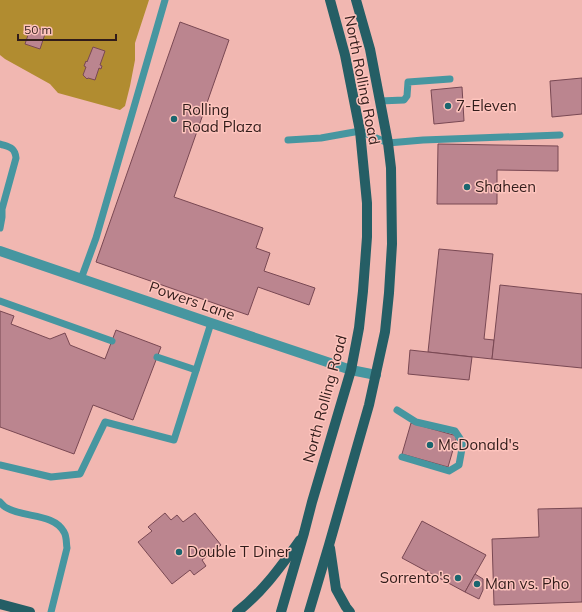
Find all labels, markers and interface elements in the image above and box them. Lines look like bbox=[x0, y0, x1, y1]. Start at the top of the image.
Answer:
street label: North Rolling Road bbox=[341, 14, 384, 146]
scale bar bbox=[18, 16, 116, 42]
text: 50 m bbox=[24, 22, 52, 37]
place label: 7-Eleven bbox=[456, 96, 517, 115]
place label: Rolling Road Plaza bbox=[182, 100, 262, 136]
marker: 7-Eleven bbox=[443, 101, 453, 111]
marker: Rolling Road Plaza bbox=[169, 114, 179, 124]
place label: Shaheen bbox=[475, 177, 536, 196]
marker: Shaheen bbox=[462, 182, 472, 192]
street label: Powers Lane bbox=[147, 277, 238, 324]
street label: North Rolling Road bbox=[298, 333, 351, 465]
place label: McDonald's bbox=[438, 435, 519, 454]
marker: McDonald's bbox=[425, 440, 435, 450]
place label: Double T Diner bbox=[187, 542, 291, 561]
marker: Double T Diner bbox=[174, 547, 184, 557]
place label: Sorrento's bbox=[380, 568, 450, 587]
marker: Sorrento's bbox=[453, 573, 463, 583]
place label: Man vs. Pho bbox=[485, 574, 569, 593]
marker: Man vs. Pho bbox=[472, 579, 482, 589]

